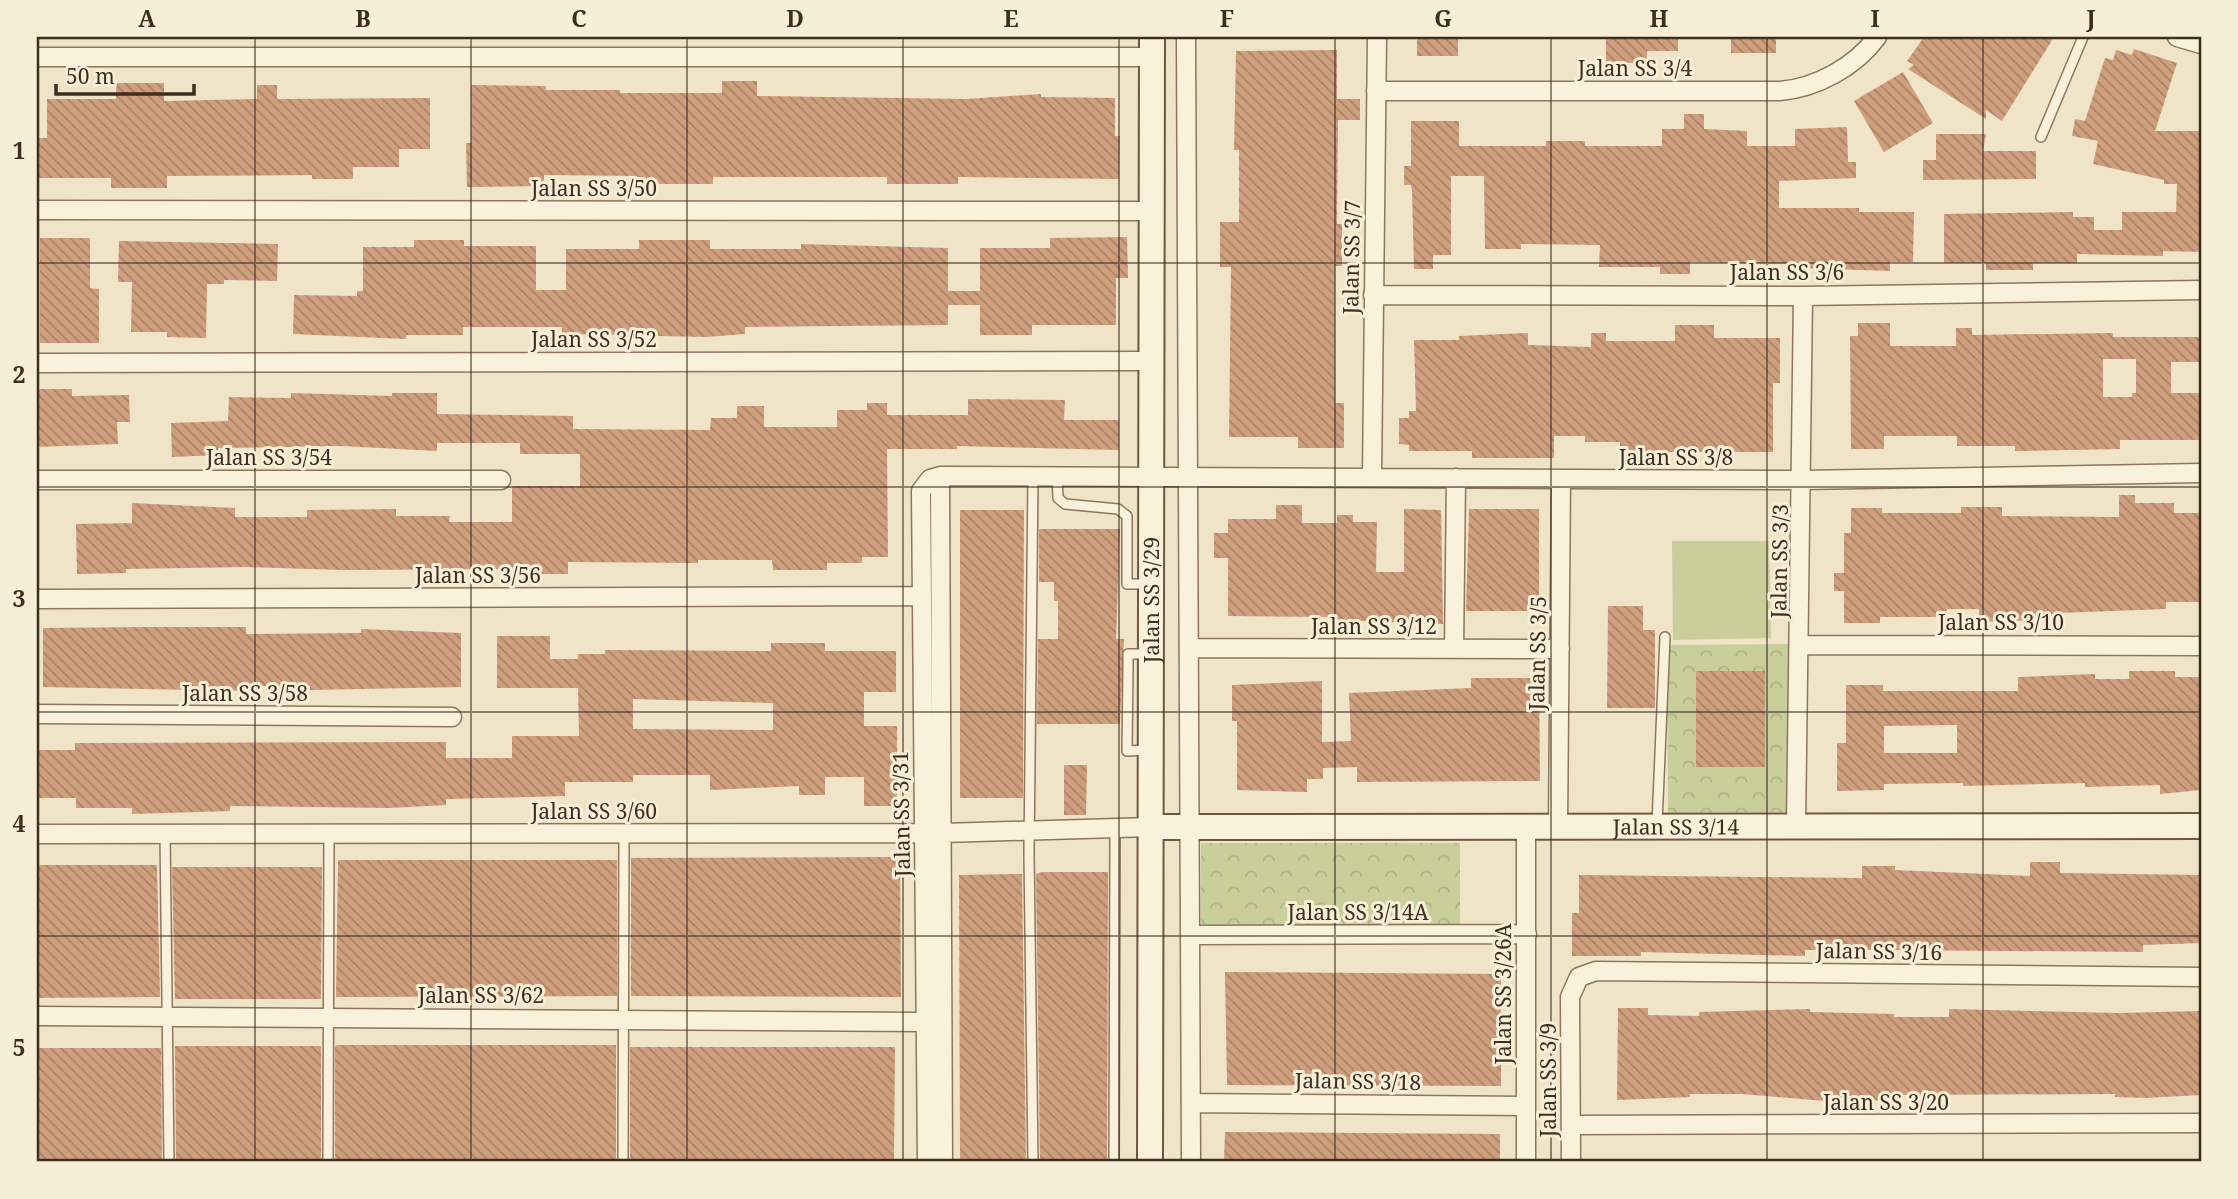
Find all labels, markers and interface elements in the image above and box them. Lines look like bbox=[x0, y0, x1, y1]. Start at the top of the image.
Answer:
text: A bbox=[138, 2, 156, 34]
text: B bbox=[355, 2, 371, 34]
text: C bbox=[571, 2, 587, 34]
text: D bbox=[786, 2, 804, 34]
text: E bbox=[1003, 2, 1019, 34]
text: F bbox=[1220, 2, 1234, 34]
text: G bbox=[1434, 2, 1452, 34]
text: H bbox=[1650, 2, 1669, 34]
text: I bbox=[1870, 2, 1880, 34]
text: J bbox=[2085, 2, 2096, 34]
scale bar bbox=[56, 52, 194, 96]
street label: Jalan SS 3/4 bbox=[1577, 54, 1693, 82]
text: 50 m bbox=[66, 62, 115, 90]
text: 1 bbox=[13, 134, 26, 166]
street label: Jalan SS 3/50 bbox=[530, 174, 657, 202]
street label: Jalan SS 3/7 bbox=[1336, 200, 1366, 315]
street label: Jalan SS 3/6 bbox=[1729, 258, 1844, 286]
street label: Jalan SS 3/52 bbox=[530, 325, 657, 353]
text: 2 bbox=[13, 358, 26, 390]
street label: Jalan SS 3/54 bbox=[205, 443, 332, 471]
street label: Jalan SS 3/8 bbox=[1618, 443, 1733, 471]
street label: Jalan SS 3/3 bbox=[1764, 504, 1794, 619]
street label: Jalan SS 3/29 bbox=[1137, 537, 1165, 664]
street label: Jalan SS 3/56 bbox=[414, 561, 541, 589]
text: 3 bbox=[13, 582, 26, 614]
street label: Jalan SS 3/5 bbox=[1522, 596, 1552, 711]
street label: Jalan SS 3/10 bbox=[1937, 608, 2064, 636]
street label: Jalan SS 3/12 bbox=[1310, 612, 1437, 640]
street label: Jalan SS 3/58 bbox=[181, 679, 308, 707]
street label: Jalan SS 3/31 bbox=[886, 751, 916, 878]
street label: Jalan SS 3/60 bbox=[530, 797, 657, 825]
text: 4 bbox=[13, 807, 26, 839]
street label: Jalan SS 3/14 bbox=[1612, 812, 1739, 841]
street label: Jalan SS 3/14A bbox=[1286, 898, 1429, 926]
street label: Jalan SS 3/26A bbox=[1489, 923, 1517, 1066]
street label: Jalan SS 3/16 bbox=[1815, 936, 1942, 966]
street label: Jalan SS 3/62 bbox=[417, 981, 544, 1009]
street label: Jalan SS 3/9 bbox=[1534, 1023, 1562, 1138]
text: 5 bbox=[13, 1031, 26, 1063]
street label: Jalan SS 3/18 bbox=[1294, 1066, 1421, 1096]
street label: Jalan SS 3/20 bbox=[1822, 1088, 1949, 1116]

